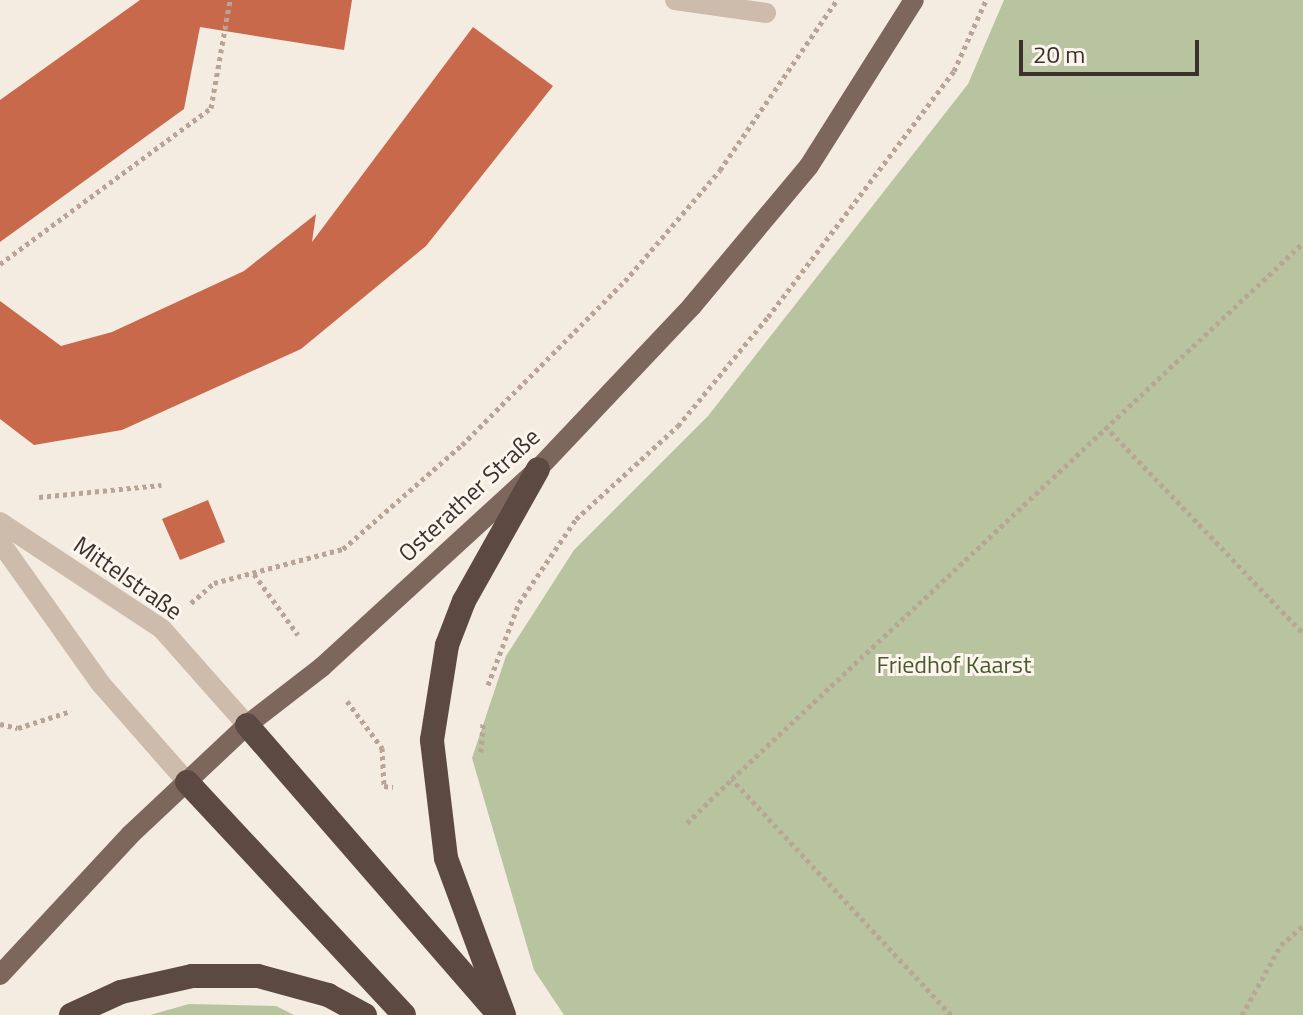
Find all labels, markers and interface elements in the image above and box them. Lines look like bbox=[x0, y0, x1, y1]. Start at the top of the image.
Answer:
scale bar bbox=[1023, 24, 1203, 74]
text: 20 m bbox=[1033, 36, 1085, 72]
street label: Osterather Straße bbox=[393, 422, 545, 568]
street label: Mittelstraße bbox=[68, 530, 188, 626]
park label: Friedhof Kaarst bbox=[877, 651, 1031, 679]

